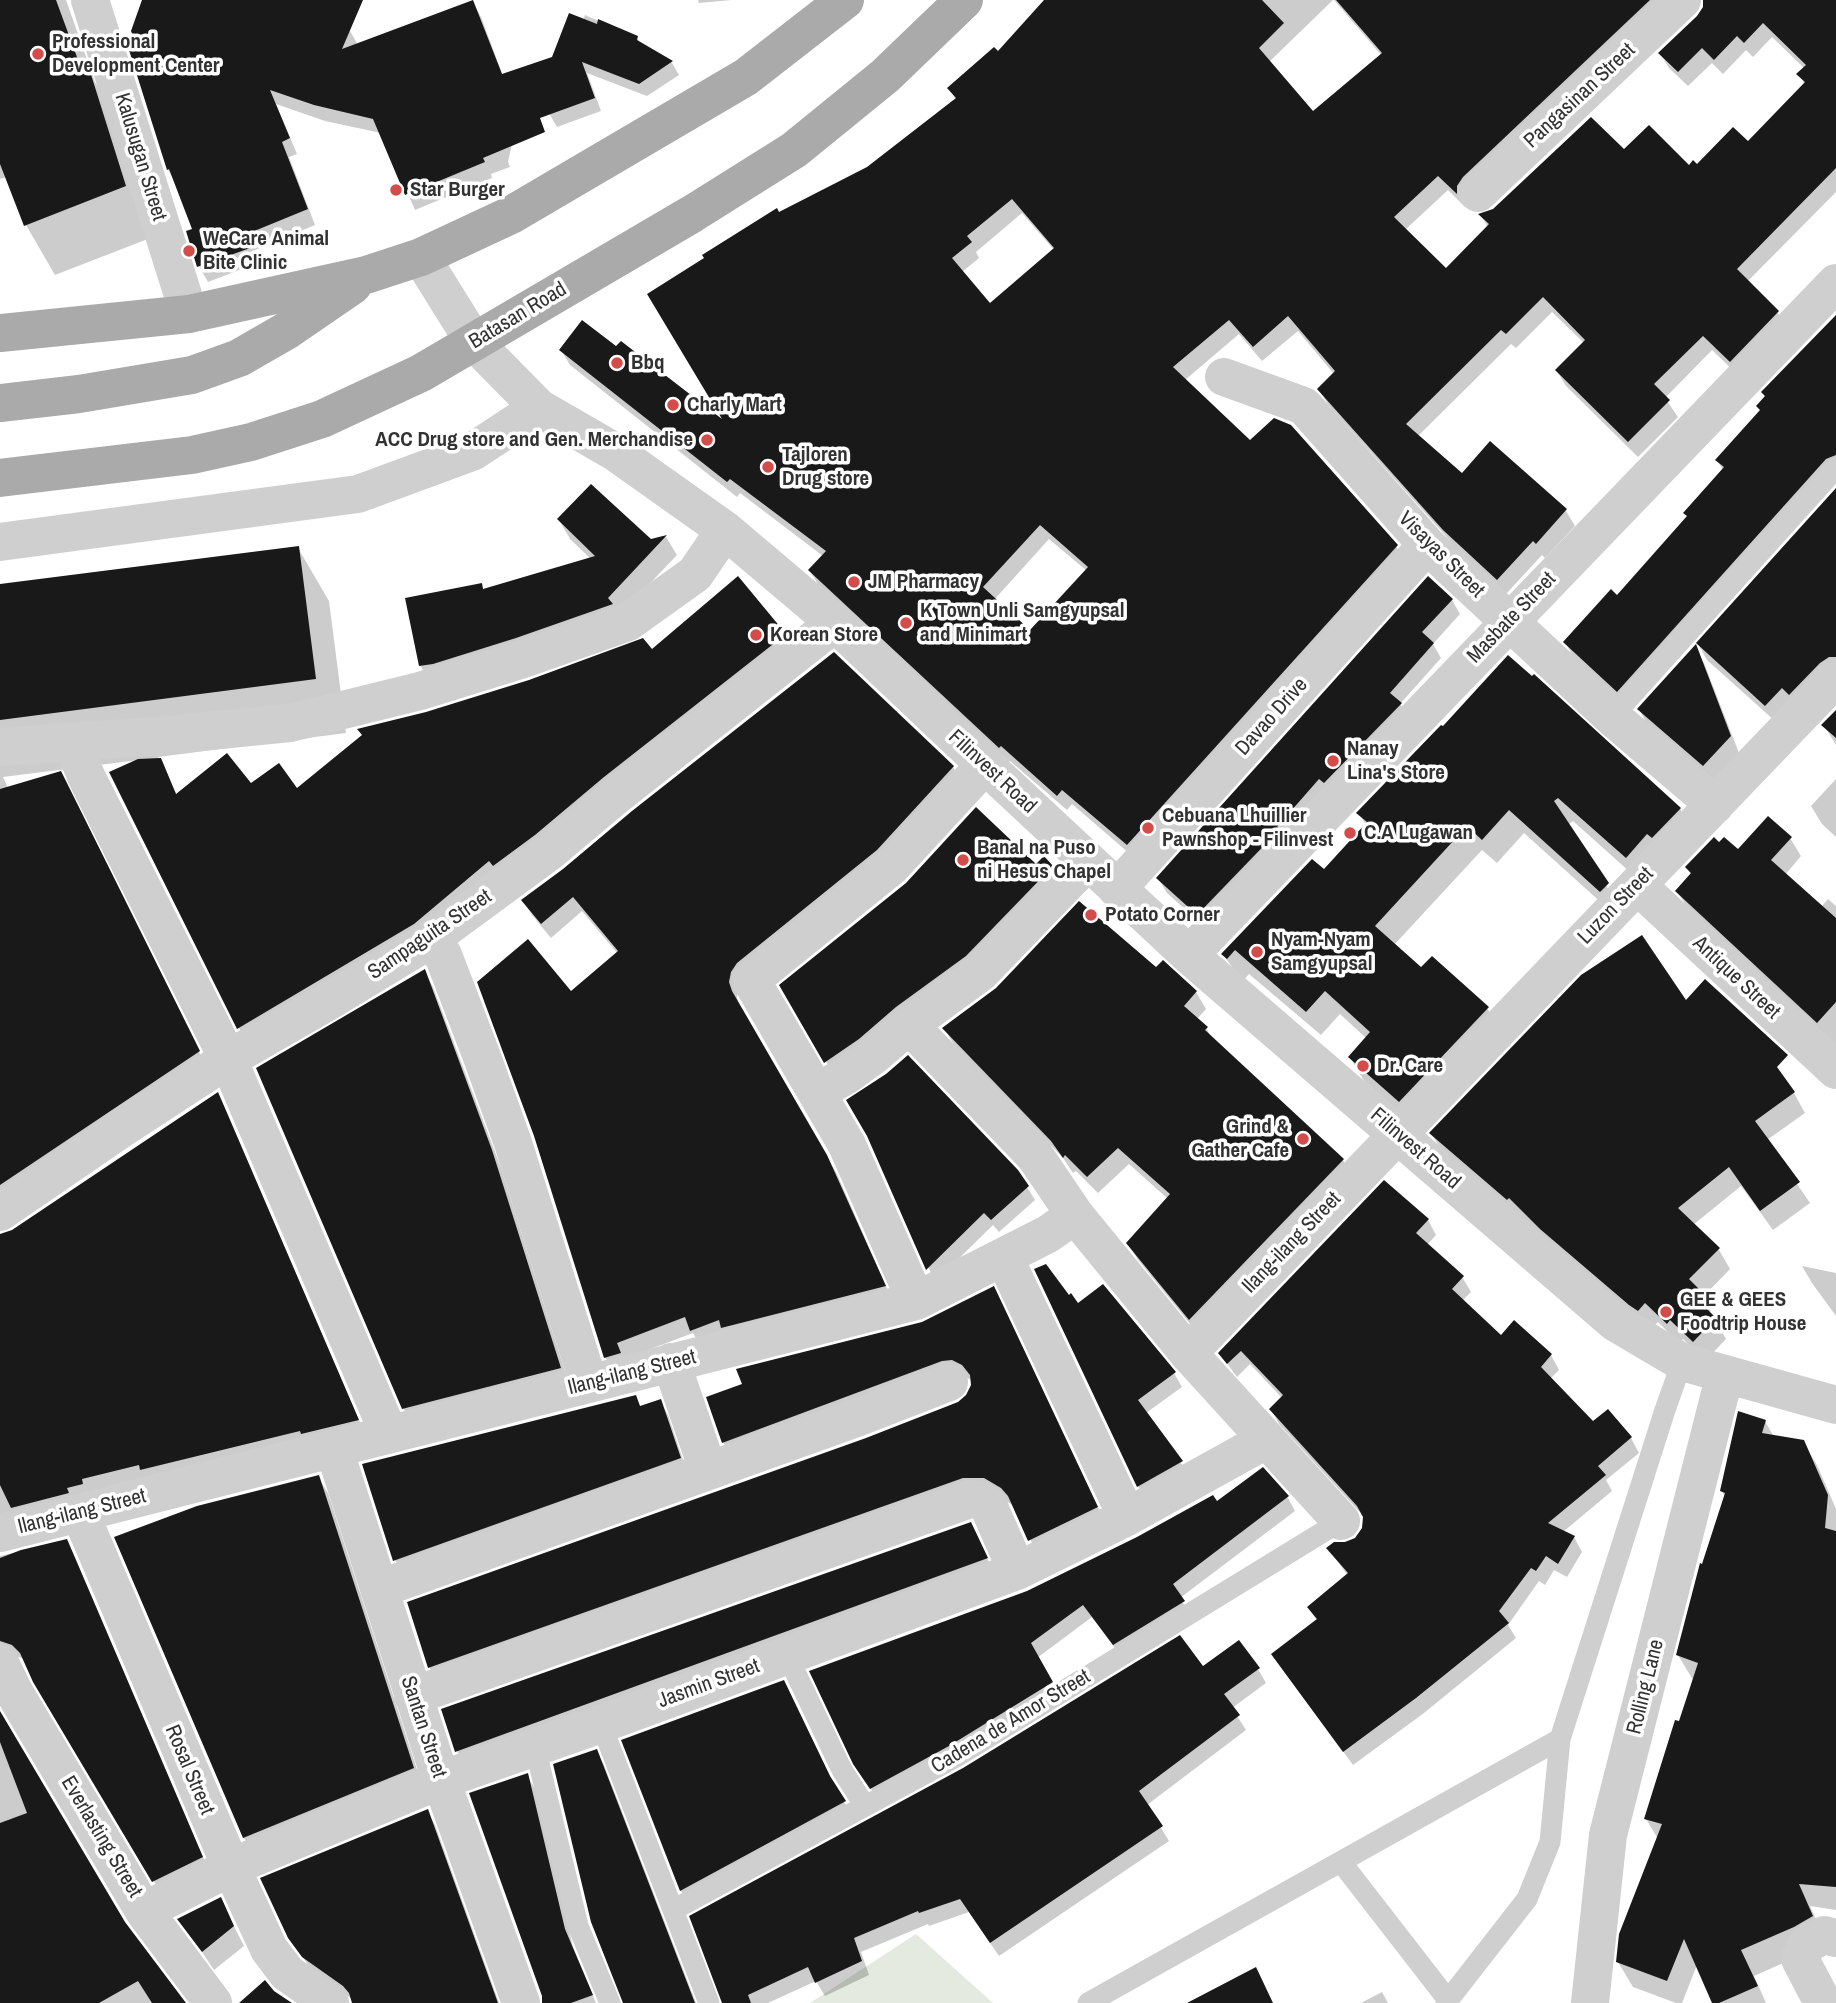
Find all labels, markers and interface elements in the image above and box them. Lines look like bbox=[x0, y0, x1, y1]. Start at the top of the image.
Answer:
place label: Professional Development Center bbox=[52, 29, 219, 79]
street label: Pangasinan Street bbox=[1519, 38, 1641, 154]
marker: Professional Development Center bbox=[30, 46, 46, 62]
street label: Kalusugan Street bbox=[109, 90, 171, 224]
place label: Star Burger bbox=[410, 177, 505, 203]
marker: Star Burger bbox=[388, 182, 404, 198]
place label: WeCare Animal Bite Clinic bbox=[203, 226, 329, 276]
marker: WeCare Animal Bite Clinic bbox=[181, 243, 197, 259]
street label: Batasan Road bbox=[465, 277, 571, 355]
place label: Bbq bbox=[631, 350, 664, 376]
marker: Bbq bbox=[609, 355, 625, 371]
place label: Charly Mart bbox=[687, 392, 782, 418]
marker: Charly Mart bbox=[665, 397, 681, 413]
place label: ACC Drug store and Gen. Merchandise bbox=[375, 427, 693, 453]
marker: ACC Drug store and Gen. Merchandise bbox=[699, 432, 715, 448]
place label: Tajloren Drug store bbox=[782, 442, 869, 492]
marker: Tajloren Drug store bbox=[760, 459, 776, 475]
street label: Visayas Street bbox=[1393, 507, 1489, 603]
street label: Masbate Street bbox=[1462, 567, 1562, 669]
place label: JM Pharmacy bbox=[868, 569, 979, 595]
marker: JM Pharmacy bbox=[846, 574, 862, 590]
place label: K Town Unli Samgyupsal and Minimart bbox=[920, 598, 1124, 648]
marker: K Town Unli Samgyupsal and Minimart bbox=[898, 615, 914, 631]
place label: Korean Store bbox=[770, 622, 878, 648]
marker: Korean Store bbox=[748, 627, 764, 643]
street label: Davao Drive bbox=[1231, 673, 1313, 761]
street label: Filinvest Road bbox=[943, 725, 1041, 819]
place label: Nanay Lina's Store bbox=[1347, 736, 1445, 786]
marker: Nanay Lina's Store bbox=[1325, 753, 1341, 769]
place label: Cebuana Lhuillier Pawnshop - Filinvest bbox=[1162, 803, 1333, 853]
marker: Cebuana Lhuillier Pawnshop - Filinvest bbox=[1140, 820, 1156, 836]
place label: C.A Lugawan bbox=[1364, 820, 1473, 846]
marker: C.A Lugawan bbox=[1342, 825, 1358, 841]
place label: Banal na Puso ni Hesus Chapel bbox=[977, 835, 1111, 885]
marker: Banal na Puso ni Hesus Chapel bbox=[955, 852, 971, 868]
street label: Luzon Street bbox=[1573, 862, 1659, 950]
street label: Sampaguita Street bbox=[363, 884, 497, 986]
place label: Potato Corner bbox=[1105, 902, 1220, 928]
marker: Potato Corner bbox=[1083, 907, 1099, 923]
place label: Nyam-Nyam Samgyupsal bbox=[1271, 927, 1372, 977]
street label: Antique Street bbox=[1687, 931, 1785, 1025]
marker: Nyam-Nyam Samgyupsal bbox=[1249, 944, 1265, 960]
place label: Dr. Care bbox=[1377, 1053, 1443, 1079]
marker: Dr. Care bbox=[1355, 1058, 1371, 1074]
street label: Filinvest Road bbox=[1365, 1103, 1465, 1195]
place label: Grind & Gather Cafe bbox=[1191, 1114, 1289, 1164]
marker: Grind & Gather Cafe bbox=[1295, 1131, 1311, 1147]
street label: Ilang-ilang Street bbox=[1237, 1187, 1347, 1299]
place label: GEE & GEES Foodtrip House bbox=[1680, 1287, 1806, 1337]
marker: GEE & GEES Foodtrip House bbox=[1658, 1304, 1674, 1320]
street label: Ilang-ilang Street bbox=[565, 1345, 699, 1401]
street label: Ilang-ilang Street bbox=[15, 1484, 149, 1540]
street label: Rolling Lane bbox=[1622, 1637, 1670, 1737]
street label: Jasmin Street bbox=[655, 1654, 763, 1714]
street label: Cadena de Amor Street bbox=[927, 1665, 1095, 1779]
street label: Santan Street bbox=[395, 1673, 451, 1781]
street label: Rosal Street bbox=[159, 1721, 219, 1819]
street label: Everlasting Street bbox=[55, 1772, 147, 1902]

